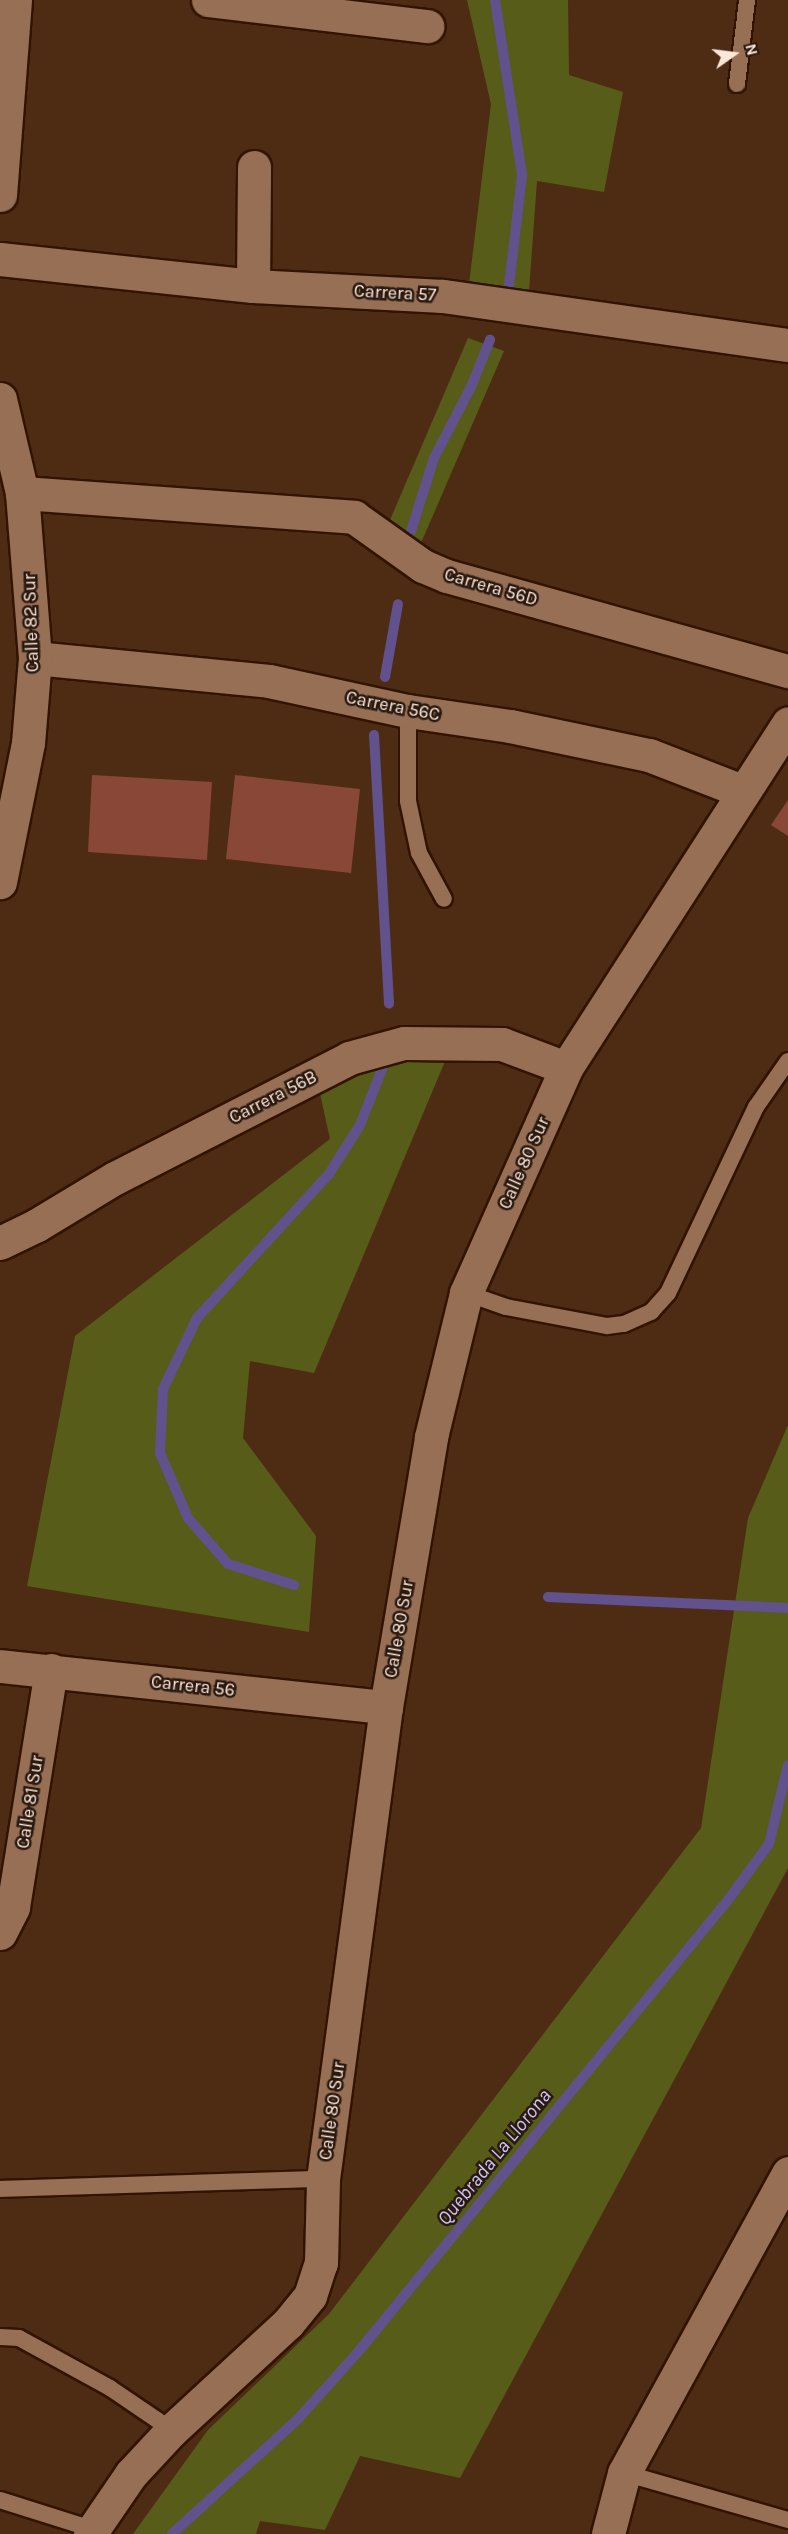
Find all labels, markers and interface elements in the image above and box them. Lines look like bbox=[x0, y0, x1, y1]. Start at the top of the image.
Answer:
north arrow bbox=[704, 24, 764, 84]
text: N bbox=[741, 42, 763, 57]
street label: Carrera 57 bbox=[353, 280, 437, 306]
street label: Carrera 56D bbox=[442, 563, 540, 611]
street label: Calle 82 Sur bbox=[18, 573, 44, 673]
street label: Carrera 56C bbox=[344, 686, 442, 726]
street label: Carrera 56B bbox=[226, 1066, 320, 1128]
street label: Calle 80 Sur bbox=[494, 1113, 554, 1213]
street label: Calle 80 Sur bbox=[380, 1578, 418, 1680]
street label: Carrera 56 bbox=[150, 1671, 236, 1701]
street label: Calle 81 Sur bbox=[12, 1754, 48, 1850]
street label: Calle 80 Sur bbox=[314, 2061, 350, 2161]
water label: Quebrada La Llorona bbox=[432, 2084, 556, 2230]

